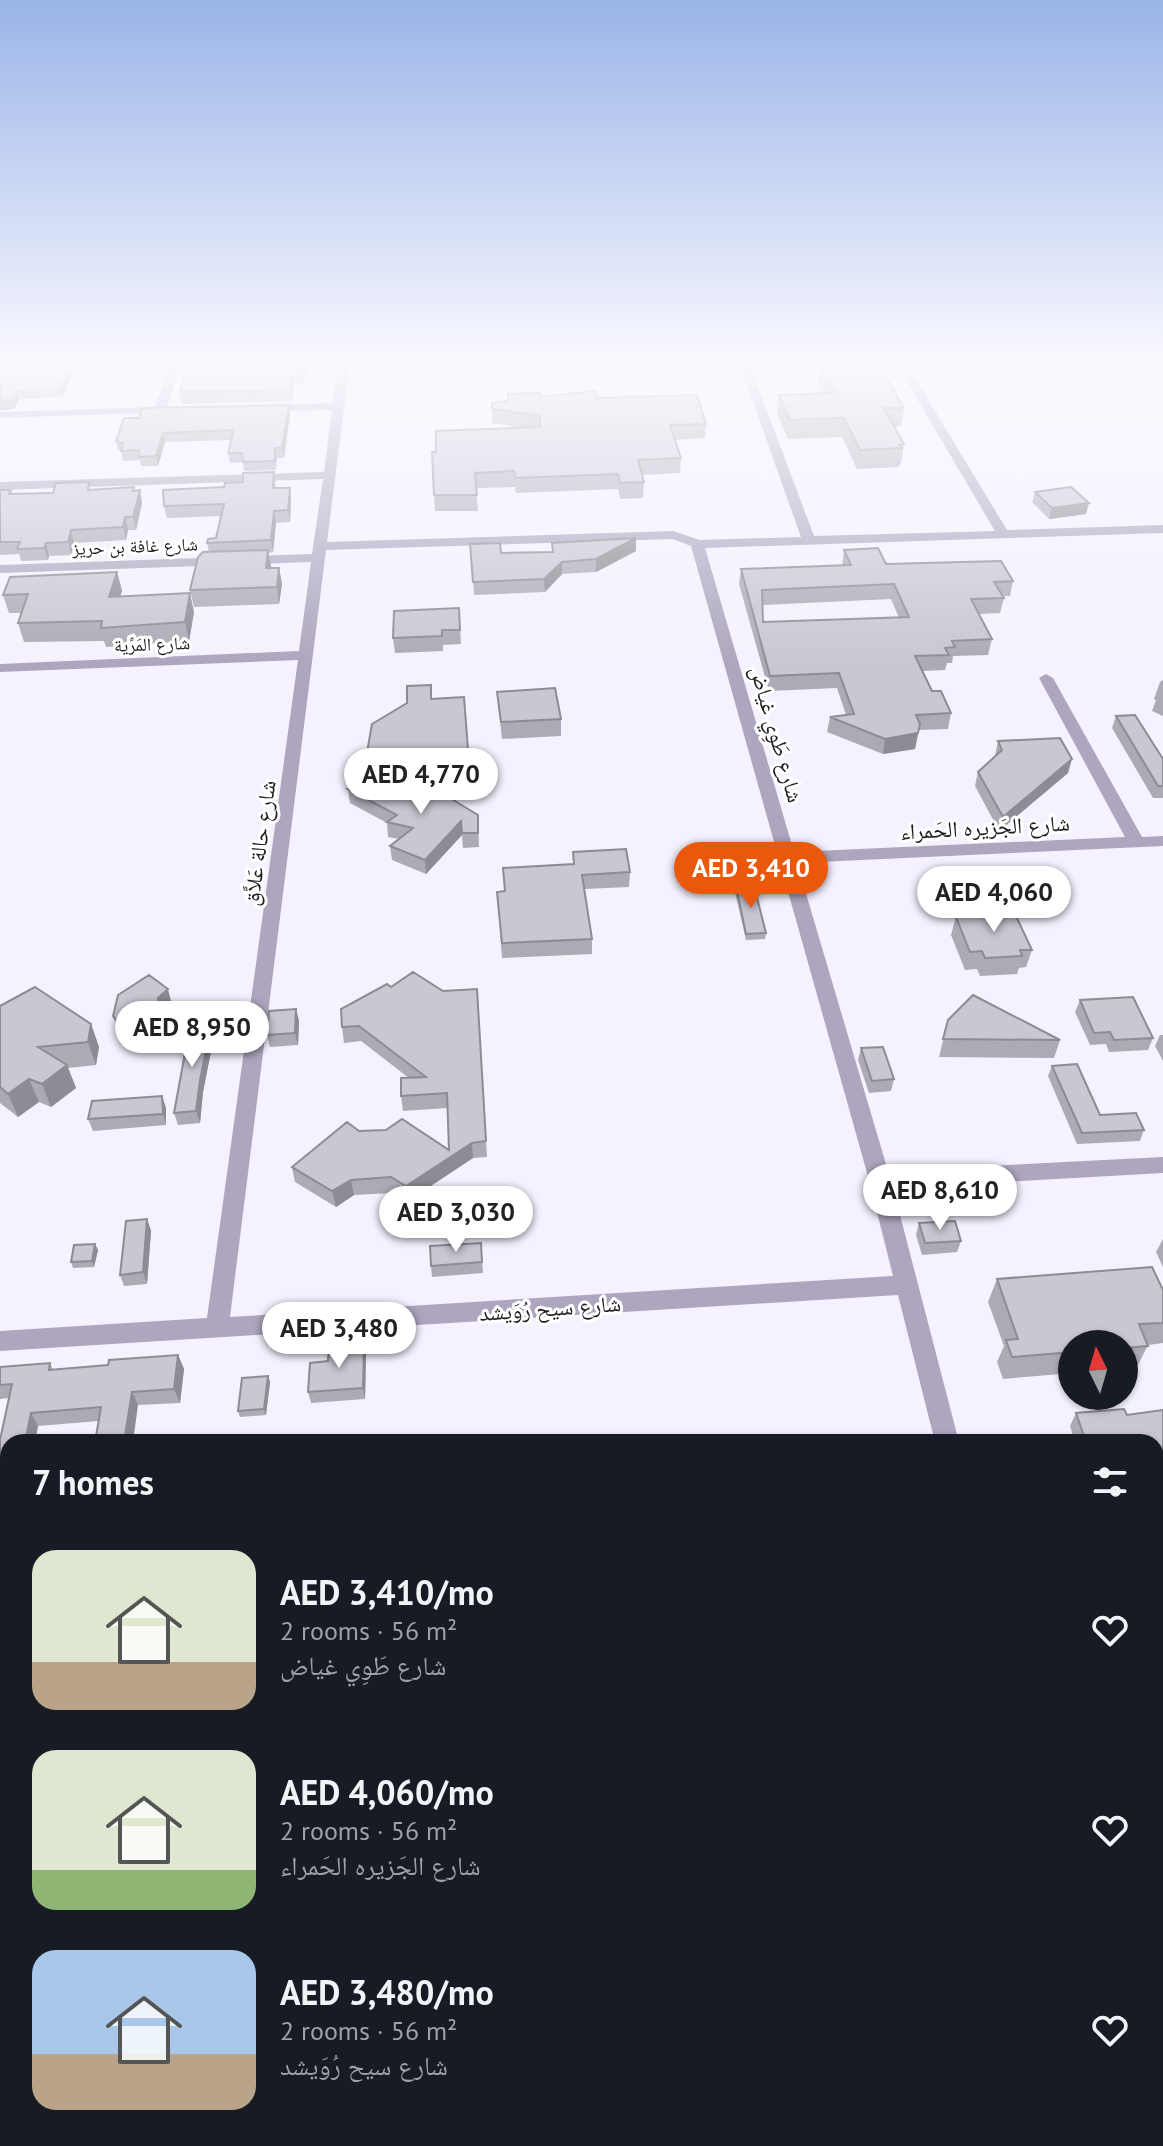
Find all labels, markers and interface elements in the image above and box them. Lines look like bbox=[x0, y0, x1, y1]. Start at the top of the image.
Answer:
street label: شارع غافة بن حريز bbox=[71, 532, 198, 560]
street label: شارع المَرِّية bbox=[114, 631, 190, 657]
street label: شارع طَوِي غياض bbox=[741, 663, 810, 806]
pin: AED 4,770 bbox=[329, 748, 513, 816]
text: AED 4,770 bbox=[362, 757, 480, 790]
street label: شارع حالة عَلاَّق bbox=[236, 778, 282, 908]
street label: شارع الجَزيره الحَمراء bbox=[899, 809, 1071, 845]
pin: AED 3,410 bbox=[659, 842, 843, 910]
text: AED 3,410 bbox=[692, 851, 810, 884]
pin: AED 4,060 bbox=[902, 866, 1086, 934]
text: AED 4,060 bbox=[935, 875, 1053, 908]
pin: AED 8,950 bbox=[100, 1001, 284, 1069]
text: AED 8,950 bbox=[133, 1010, 251, 1043]
pin: AED 8,610 bbox=[848, 1164, 1032, 1232]
text: AED 8,610 bbox=[881, 1173, 999, 1206]
pin: AED 3,030 bbox=[364, 1186, 548, 1254]
text: AED 3,030 bbox=[397, 1195, 515, 1228]
street label: شارع سيح رُوَيشد bbox=[478, 1289, 622, 1327]
pin: AED 3,480 bbox=[247, 1302, 431, 1370]
text: AED 3,480 bbox=[280, 1311, 398, 1344]
north arrow bbox=[1058, 1330, 1138, 1410]
map controls bbox=[1058, 1330, 1138, 1410]
text: 7 homes bbox=[32, 1460, 154, 1504]
icon: filters bbox=[1088, 1460, 1132, 1504]
text: AED 3,410/mo bbox=[280, 1570, 494, 1614]
icon: home bbox=[96, 1582, 192, 1678]
icon: heart bbox=[1088, 1608, 1132, 1652]
text: 2 rooms · 56 m² bbox=[280, 1614, 457, 1647]
text: شارع طَوِي غياض bbox=[280, 1649, 446, 1682]
text: AED 4,060/mo bbox=[280, 1770, 494, 1814]
icon: home bbox=[96, 1782, 192, 1878]
icon: heart bbox=[1088, 1808, 1132, 1852]
text: 2 rooms · 56 m² bbox=[280, 1814, 457, 1847]
text: شارع الجَزيره الحَمراء bbox=[280, 1849, 481, 1882]
text: AED 3,480/mo bbox=[280, 1970, 494, 2014]
icon: home bbox=[96, 1982, 192, 2078]
icon: heart bbox=[1088, 2008, 1132, 2052]
text: 2 rooms · 56 m² bbox=[280, 2014, 457, 2047]
text: شارع سيح رُوَيشد bbox=[280, 2049, 448, 2082]

